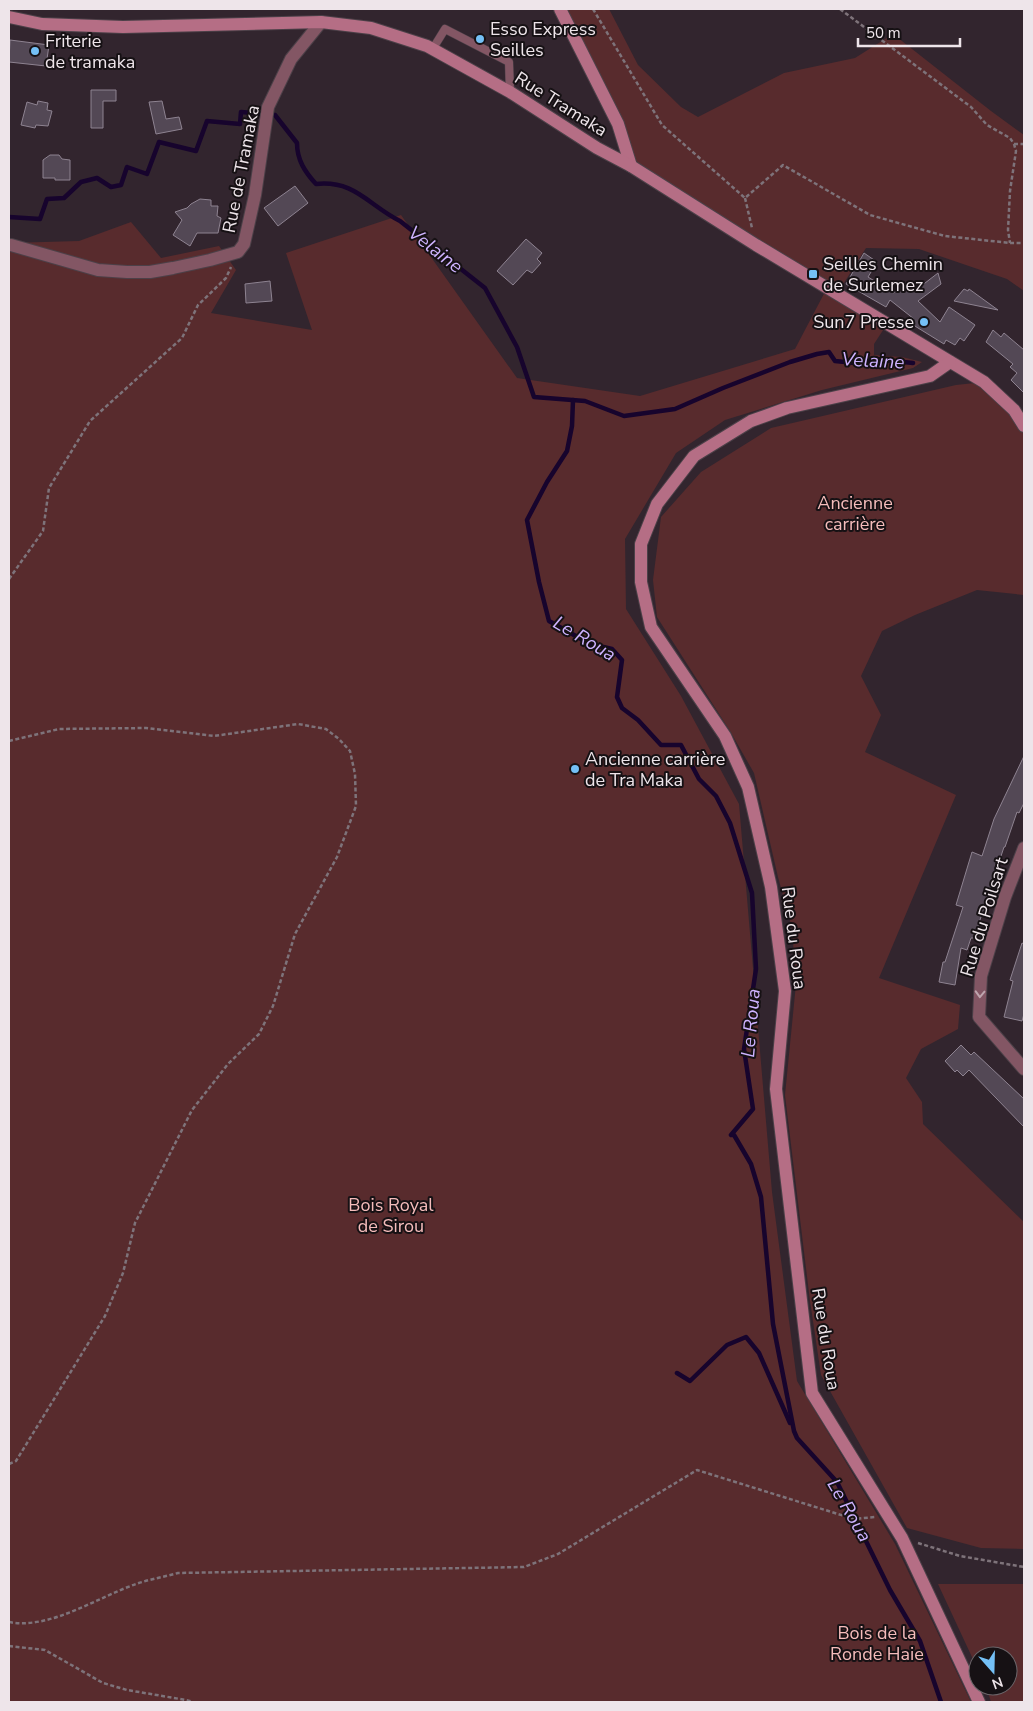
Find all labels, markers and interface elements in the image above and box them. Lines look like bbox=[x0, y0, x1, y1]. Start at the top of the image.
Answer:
scale bar bbox=[858, 15, 960, 47]
place label: Esso Express Seilles bbox=[490, 17, 596, 62]
text: 50 m bbox=[866, 23, 901, 43]
place label: Friterie de tramaka bbox=[45, 29, 135, 74]
marker: Esso Express Seilles bbox=[474, 33, 486, 45]
marker: Friterie de tramaka bbox=[29, 45, 41, 57]
street label: Rue Tramaka bbox=[510, 66, 612, 142]
street label: Rue de Tramaka bbox=[217, 103, 265, 235]
water label: Velaine bbox=[403, 220, 468, 279]
place label: Seilles Chemin de Surlemez bbox=[823, 252, 943, 297]
marker: Seilles Chemin de Surlemez bbox=[807, 268, 819, 280]
place label: Sun7 Presse bbox=[813, 310, 914, 334]
marker: Sun7 Presse bbox=[918, 316, 930, 328]
water label: Velaine bbox=[841, 346, 905, 376]
park label: Ancienne carrière bbox=[817, 491, 893, 536]
water label: Le Roua bbox=[548, 610, 621, 668]
place label: Ancienne carrière de Tra Maka bbox=[585, 747, 725, 792]
marker: Ancienne carrière de Tra Maka bbox=[569, 763, 581, 775]
street label: Rue du Poilsart bbox=[954, 854, 1014, 980]
street label: Rue du Roua bbox=[776, 885, 812, 991]
water label: Le Roua bbox=[735, 988, 767, 1059]
one-way arrow bbox=[975, 991, 985, 999]
park label: Bois Royal de Sirou bbox=[348, 1193, 434, 1238]
street label: Rue du Roua bbox=[806, 1286, 846, 1392]
water label: Le Roua bbox=[821, 1474, 878, 1547]
park label: Bois de la Ronde Haie bbox=[830, 1621, 924, 1666]
north arrow bbox=[968, 1646, 1018, 1696]
text: N bbox=[989, 1672, 1005, 1693]

